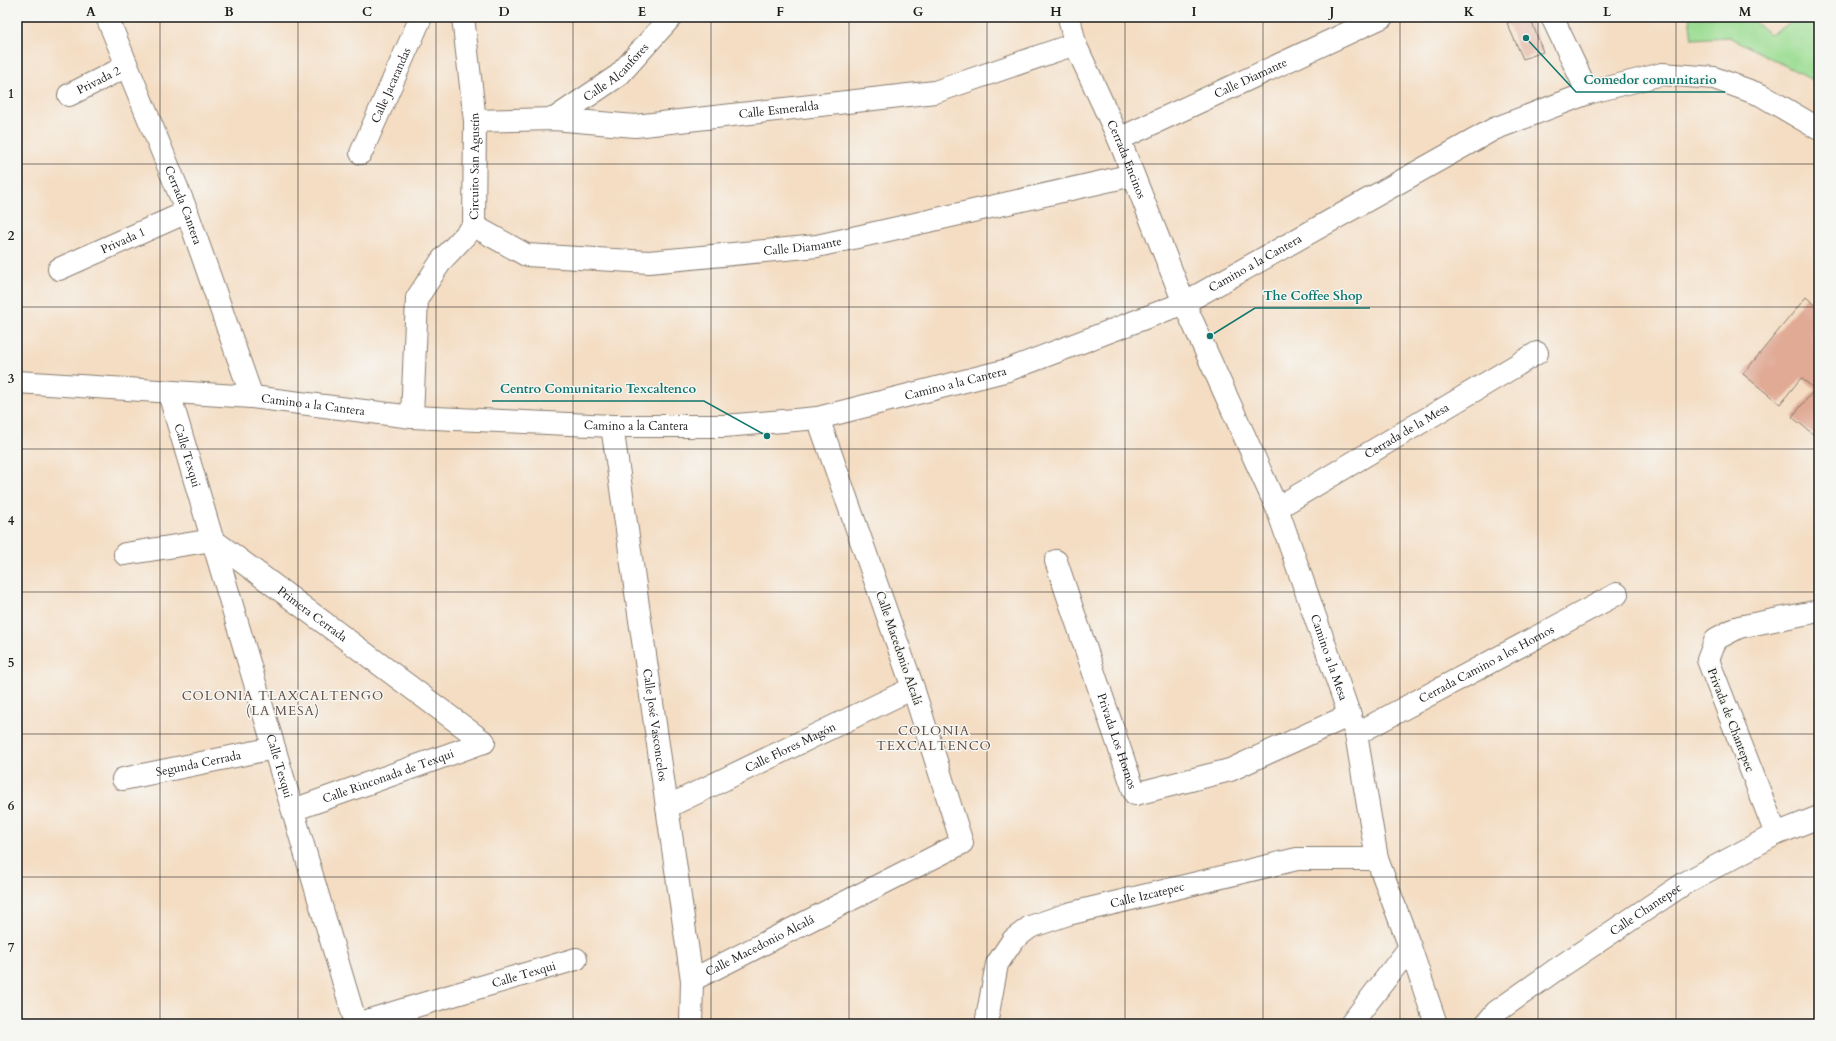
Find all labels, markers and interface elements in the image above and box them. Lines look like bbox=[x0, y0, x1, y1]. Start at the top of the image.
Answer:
text: A bbox=[86, 3, 96, 21]
text: B bbox=[224, 3, 234, 21]
text: C bbox=[362, 3, 372, 21]
text: D bbox=[498, 3, 510, 21]
text: E bbox=[638, 3, 646, 21]
text: F bbox=[776, 3, 784, 21]
text: G bbox=[913, 3, 924, 21]
text: H bbox=[1050, 3, 1062, 21]
text: I bbox=[1191, 3, 1197, 21]
text: J bbox=[1328, 3, 1335, 21]
text: K bbox=[1464, 3, 1475, 21]
text: L bbox=[1603, 3, 1612, 21]
text: M bbox=[1739, 3, 1752, 21]
street label: Calle Alcanfores bbox=[580, 39, 652, 105]
street label: Calle Jacarandas bbox=[367, 45, 415, 126]
street label: Calle Diamante bbox=[1211, 54, 1290, 102]
street label: Privada 2 bbox=[74, 63, 123, 98]
callout: Comedor comunitario bbox=[1576, 67, 1725, 92]
text: Comedor comunitario bbox=[1583, 71, 1717, 89]
text: 1 bbox=[8, 85, 14, 103]
street label: Calle Esmeralda bbox=[738, 97, 820, 122]
street label: Circuito San Agustín bbox=[466, 112, 483, 220]
street label: Cerrada Encinos bbox=[1103, 117, 1150, 201]
street label: Cerrada Cantera bbox=[161, 163, 206, 247]
street label: Privada 1 bbox=[98, 224, 148, 257]
text: 2 bbox=[8, 227, 15, 245]
street label: Camino a la Cantera bbox=[1206, 230, 1305, 296]
street label: Calle Diamante bbox=[763, 233, 843, 259]
callout: The Coffee Shop bbox=[1255, 283, 1370, 308]
text: The Coffee Shop bbox=[1263, 287, 1363, 305]
street label: Camino a la Cantera bbox=[903, 363, 1009, 404]
text: 3 bbox=[8, 370, 15, 388]
callout: Centro Comunitario Texcaltenco bbox=[492, 376, 704, 401]
text: Centro Comunitario Texcaltenco bbox=[500, 380, 696, 398]
street label: Camino a la Cantera bbox=[260, 390, 367, 419]
street label: Cerrada de la Mesa bbox=[1361, 399, 1453, 462]
street label: Camino a la Cantera bbox=[584, 417, 689, 434]
street label: Calle Texqui bbox=[170, 421, 205, 490]
text: 4 bbox=[8, 512, 15, 530]
street label: Primera Cerrada bbox=[274, 583, 351, 646]
street label: Calle Macedonio Alcalá bbox=[872, 589, 926, 708]
street label: Camino a la Mesa bbox=[1307, 612, 1352, 703]
street label: Cerrada Camino a los Hornos bbox=[1416, 621, 1557, 707]
text: 5 bbox=[8, 654, 14, 672]
street label: Privada de Chantepec bbox=[1704, 666, 1758, 775]
street label: Calle José Vasconcelos bbox=[639, 667, 671, 782]
district label: COLONIA TLAXCALTENGO (LA MESA) bbox=[182, 687, 384, 720]
street label: Privada Los Hornos bbox=[1093, 691, 1141, 791]
street label: Calle Flores Magón bbox=[742, 718, 839, 776]
district label: COLONIA TEXCALTENCO bbox=[876, 722, 992, 755]
street label: Calle Texqui bbox=[263, 732, 297, 800]
street label: Calle Rinconada de Texqui bbox=[320, 745, 457, 807]
street label: Segunda Cerrada bbox=[154, 747, 243, 780]
text: 6 bbox=[8, 797, 15, 815]
street label: Calle Izcatepec bbox=[1109, 878, 1187, 912]
street label: Calle Chantepec bbox=[1606, 879, 1685, 939]
street label: Calle Macedonio Alcalá bbox=[703, 911, 818, 980]
text: 7 bbox=[8, 939, 15, 957]
street label: Calle Texqui bbox=[490, 957, 558, 991]

